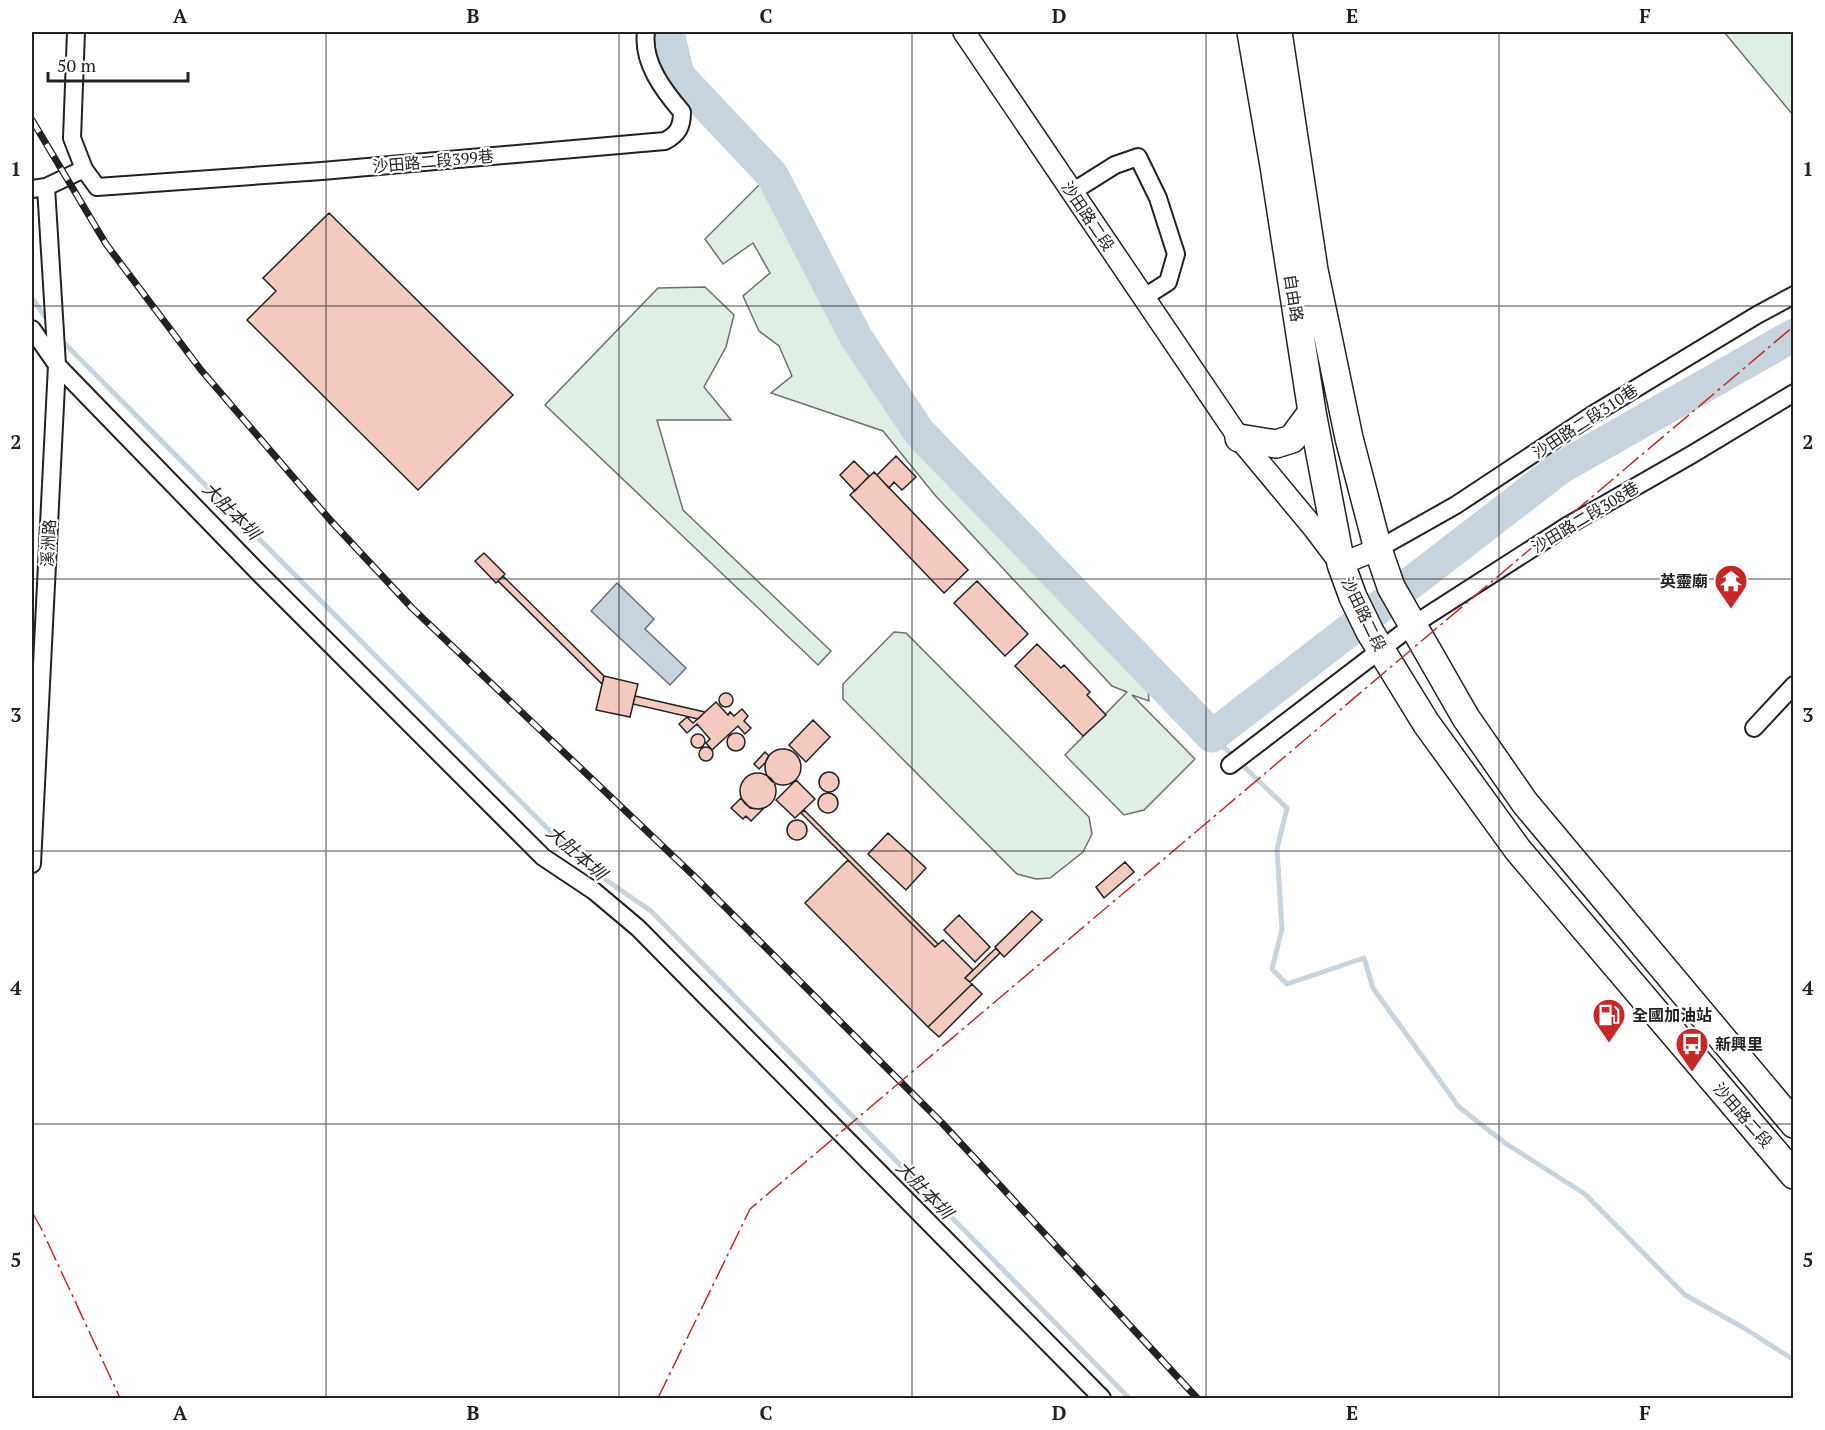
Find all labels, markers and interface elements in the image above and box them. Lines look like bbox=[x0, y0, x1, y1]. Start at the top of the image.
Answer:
text: A bbox=[173, 2, 188, 29]
text: B bbox=[467, 2, 480, 29]
text: C bbox=[759, 2, 773, 29]
text: D bbox=[1052, 2, 1066, 29]
text: E bbox=[1346, 2, 1358, 29]
text: F bbox=[1639, 2, 1651, 29]
scale bar bbox=[48, 45, 188, 83]
text: 50 m bbox=[57, 53, 97, 77]
street label: 沙田路二段399巷 bbox=[371, 145, 495, 177]
text: 1 bbox=[10, 155, 22, 182]
text: 1 bbox=[1802, 155, 1814, 182]
street label: 沙田路二段 bbox=[1057, 177, 1119, 255]
street label: 自由路 bbox=[1279, 273, 1309, 323]
street label: 沙田路二段310巷 bbox=[1528, 379, 1642, 463]
text: 2 bbox=[10, 428, 22, 455]
text: 2 bbox=[1802, 428, 1814, 455]
water label: 大肚本圳 bbox=[198, 476, 268, 546]
street label: 沙田路二段308巷 bbox=[1527, 476, 1643, 558]
street label: 溪洲路 bbox=[36, 518, 60, 568]
temple icon: 英靈廟 bbox=[1713, 563, 1749, 610]
place label: 英靈廟 bbox=[1660, 570, 1708, 592]
street label: 沙田路二段 bbox=[1337, 573, 1391, 655]
text: 3 bbox=[10, 701, 22, 728]
text: 3 bbox=[1802, 701, 1814, 728]
water label: 大肚本圳 bbox=[542, 820, 614, 887]
text: 4 bbox=[10, 974, 22, 1001]
text: 4 bbox=[1802, 974, 1814, 1001]
fuel station icon: 全國加油站 bbox=[1591, 997, 1627, 1044]
place label: 全國加油站 bbox=[1632, 1004, 1712, 1026]
bus stop icon: 新興里 bbox=[1674, 1026, 1710, 1073]
place label: 新興里 bbox=[1715, 1033, 1763, 1055]
street label: 沙田路二段 bbox=[1708, 1078, 1778, 1152]
water label: 大肚本圳 bbox=[891, 1155, 960, 1226]
text: 5 bbox=[10, 1246, 22, 1273]
text: 5 bbox=[1802, 1246, 1814, 1273]
text: A bbox=[173, 1399, 188, 1426]
text: B bbox=[467, 1399, 480, 1426]
text: C bbox=[759, 1399, 773, 1426]
text: D bbox=[1052, 1399, 1066, 1426]
text: E bbox=[1346, 1399, 1358, 1426]
text: F bbox=[1639, 1399, 1651, 1426]

